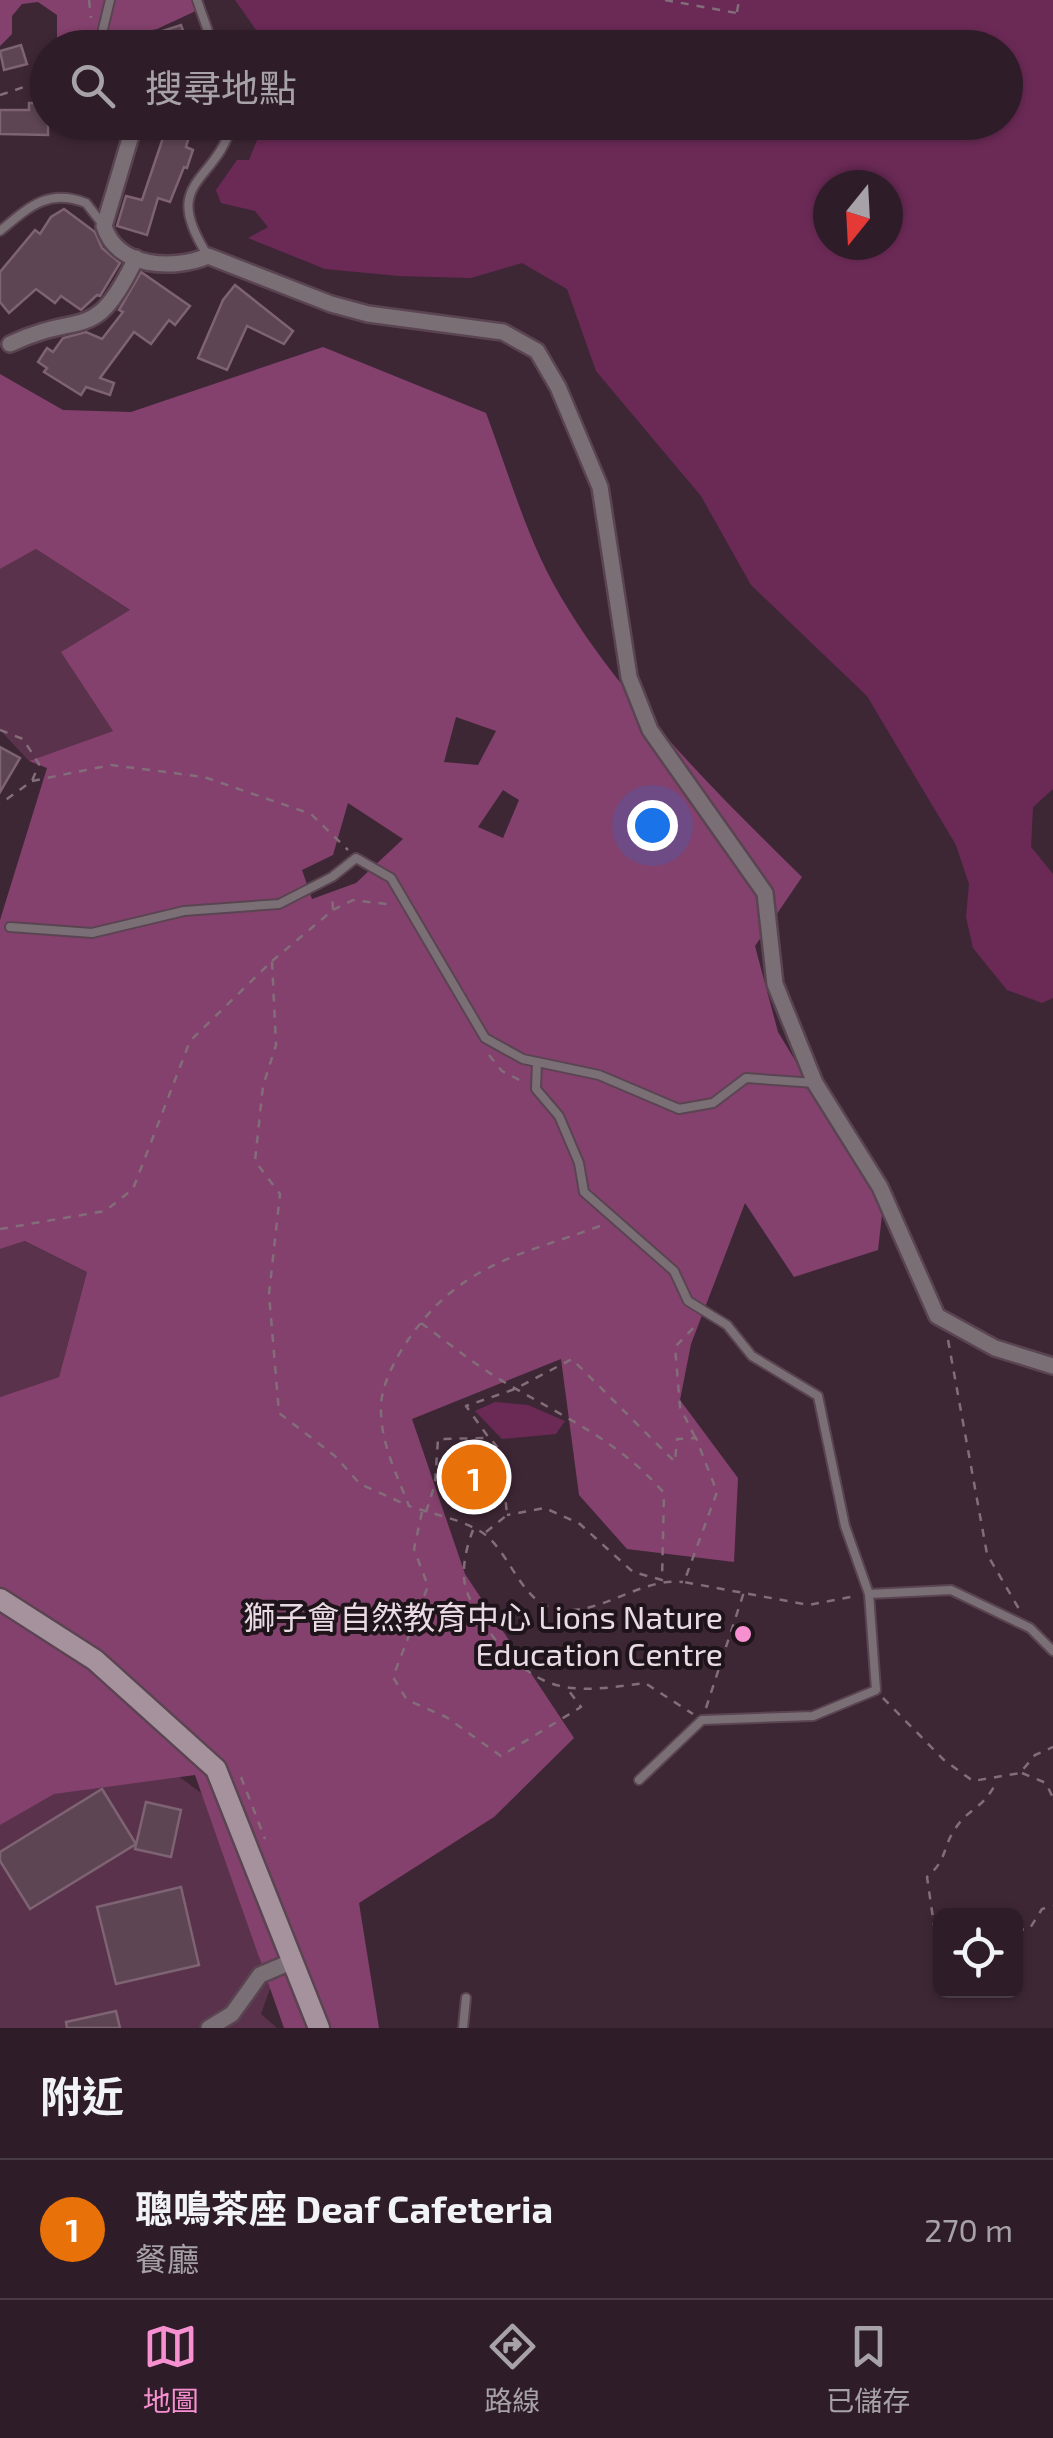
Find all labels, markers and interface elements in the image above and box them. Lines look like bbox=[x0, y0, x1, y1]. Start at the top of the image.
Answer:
search box bbox=[30, 30, 1023, 140]
icon: search bbox=[65, 58, 120, 113]
text: 搜尋地點 bbox=[145, 64, 297, 110]
north arrow bbox=[813, 170, 903, 260]
your location bbox=[627, 800, 678, 851]
pin: 1 bbox=[442, 1440, 506, 1514]
place label: 獅子會自然教育中心 Lions Nature Education Centre bbox=[243, 1597, 723, 1672]
marker: 獅子會自然教育中心 Lions Nature Education Centre bbox=[732, 1623, 754, 1645]
map controls bbox=[933, 1908, 1023, 1998]
button: locate bbox=[933, 1908, 1023, 1998]
text: 附近 bbox=[40, 2070, 124, 2120]
text: 聰鳴茶座 Deaf Cafeteria bbox=[135, 2185, 553, 2231]
text: 1 bbox=[66, 2210, 79, 2248]
text: 270 m bbox=[924, 2210, 1013, 2248]
text: 餐廳 bbox=[135, 2239, 199, 2277]
tab: 地圖 bbox=[143, 2319, 199, 2419]
tab: 路線 bbox=[484, 2319, 540, 2419]
tab: 已儲存 bbox=[826, 2319, 910, 2419]

